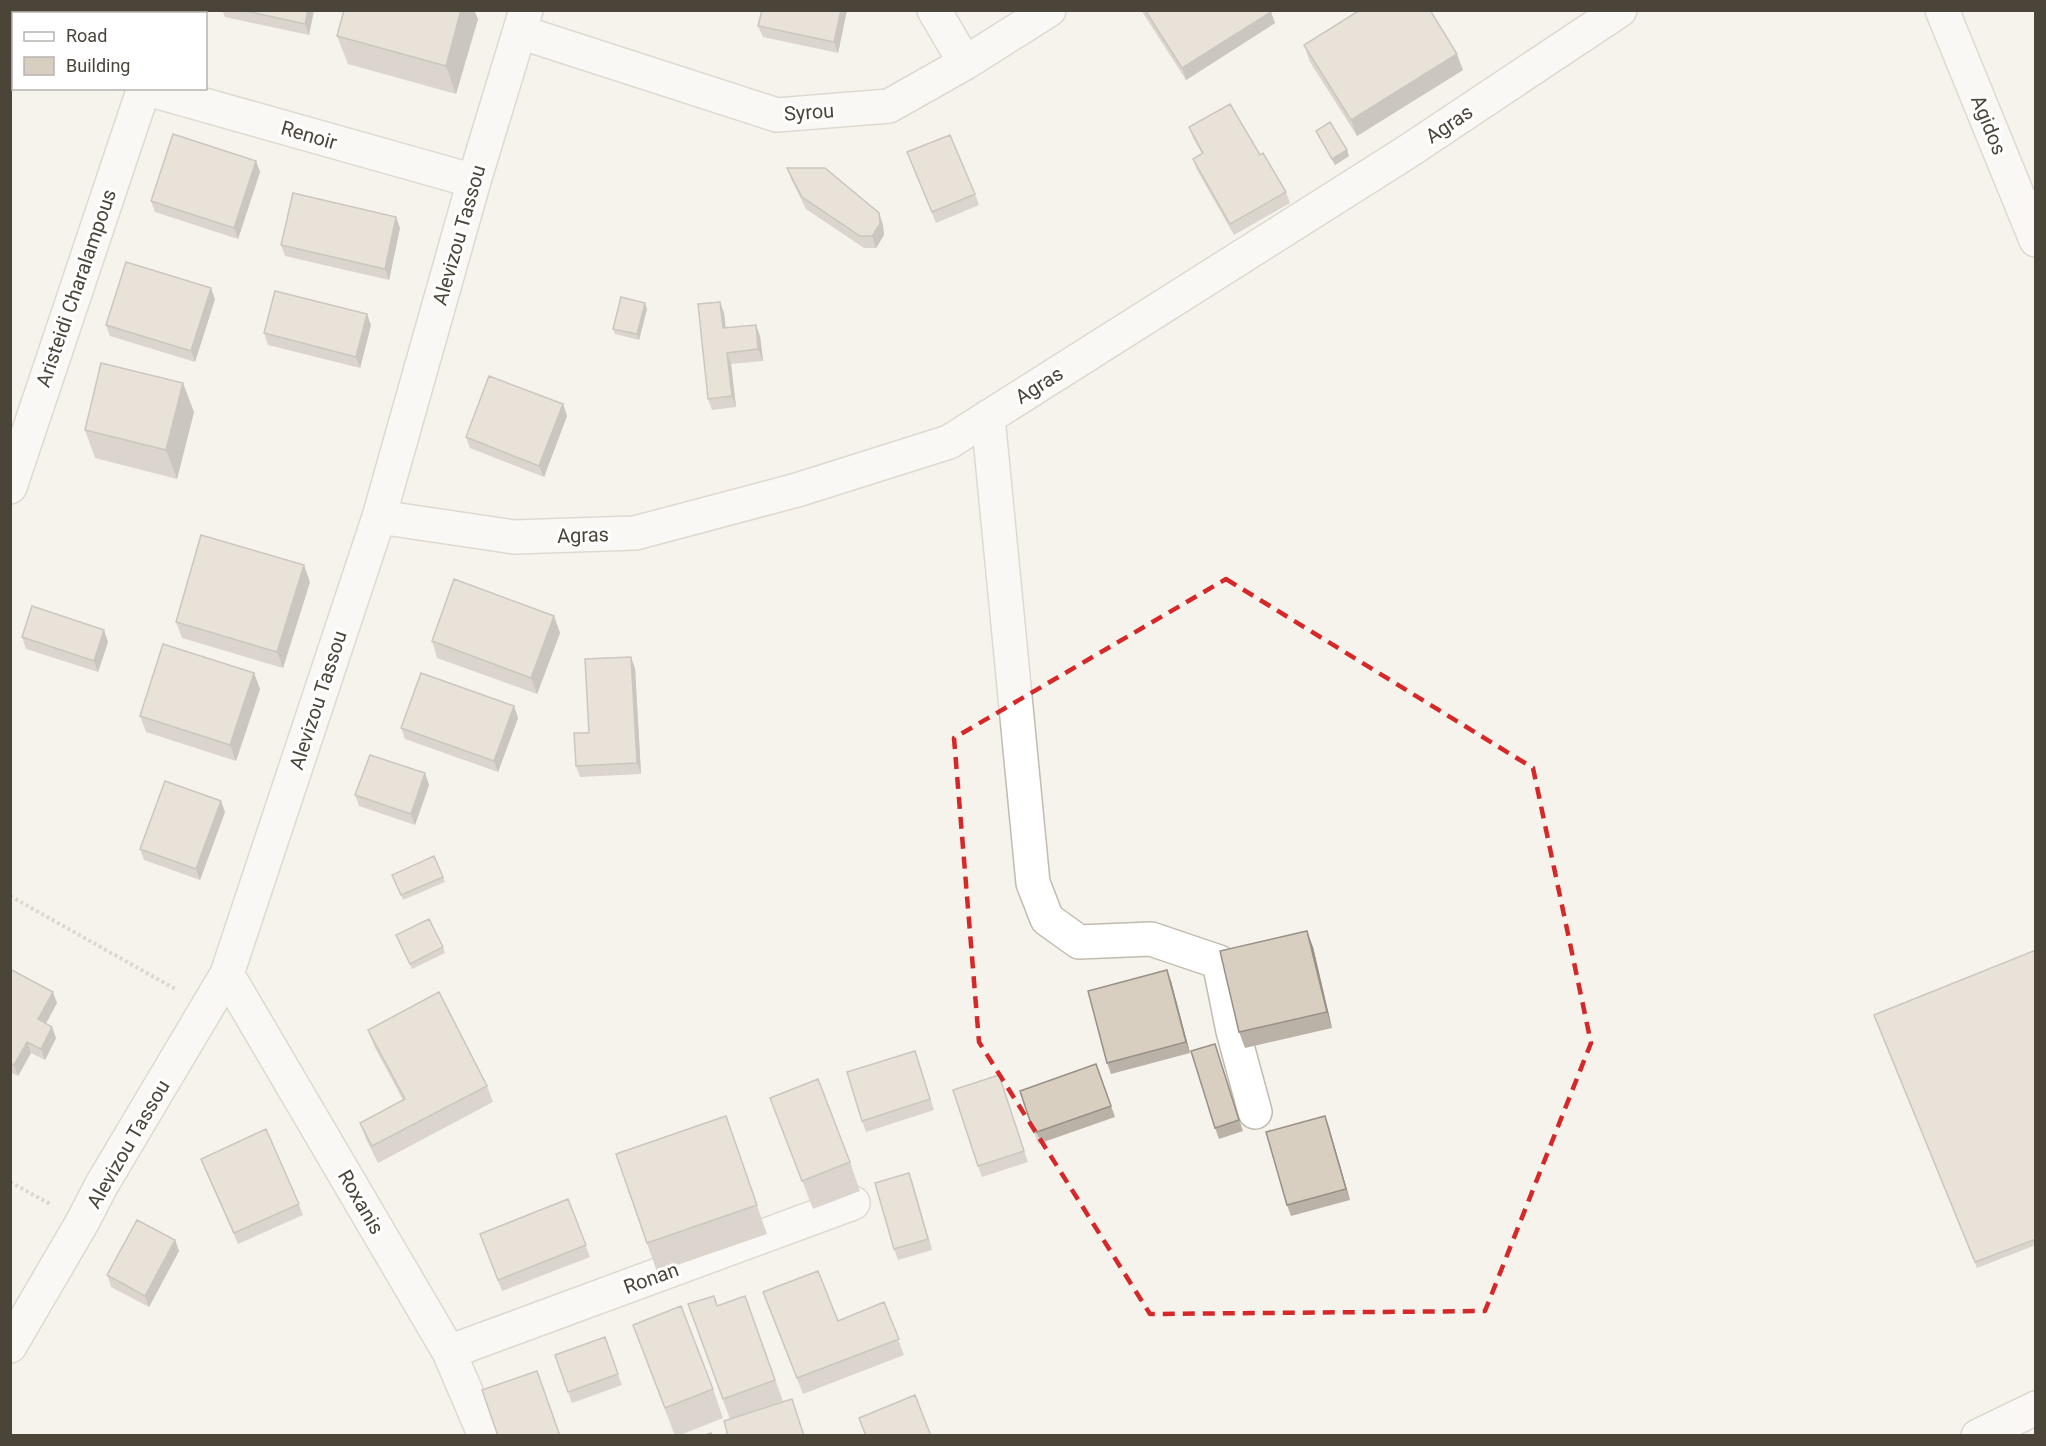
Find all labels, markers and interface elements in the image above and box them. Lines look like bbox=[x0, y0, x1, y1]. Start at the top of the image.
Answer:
legend bbox=[12, 12, 207, 90]
text: Road bbox=[66, 25, 107, 46]
text: Building bbox=[66, 55, 130, 76]
street label: Agidos bbox=[1966, 92, 2012, 158]
street label: Syrou bbox=[783, 98, 835, 126]
street label: Agras bbox=[1421, 100, 1477, 148]
street label: Renoir bbox=[278, 116, 340, 154]
street label: Alevizou Tassou bbox=[428, 162, 490, 308]
street label: Aristeidi Charalampous bbox=[31, 186, 121, 390]
street label: Agras bbox=[1011, 361, 1067, 409]
street label: Agras bbox=[557, 522, 609, 548]
street label: Alevizou Tassou bbox=[284, 628, 352, 772]
street label: Alevizou Tassou bbox=[81, 1075, 175, 1213]
street label: Roxanis bbox=[333, 1165, 389, 1239]
street label: Ronan bbox=[620, 1257, 682, 1299]

